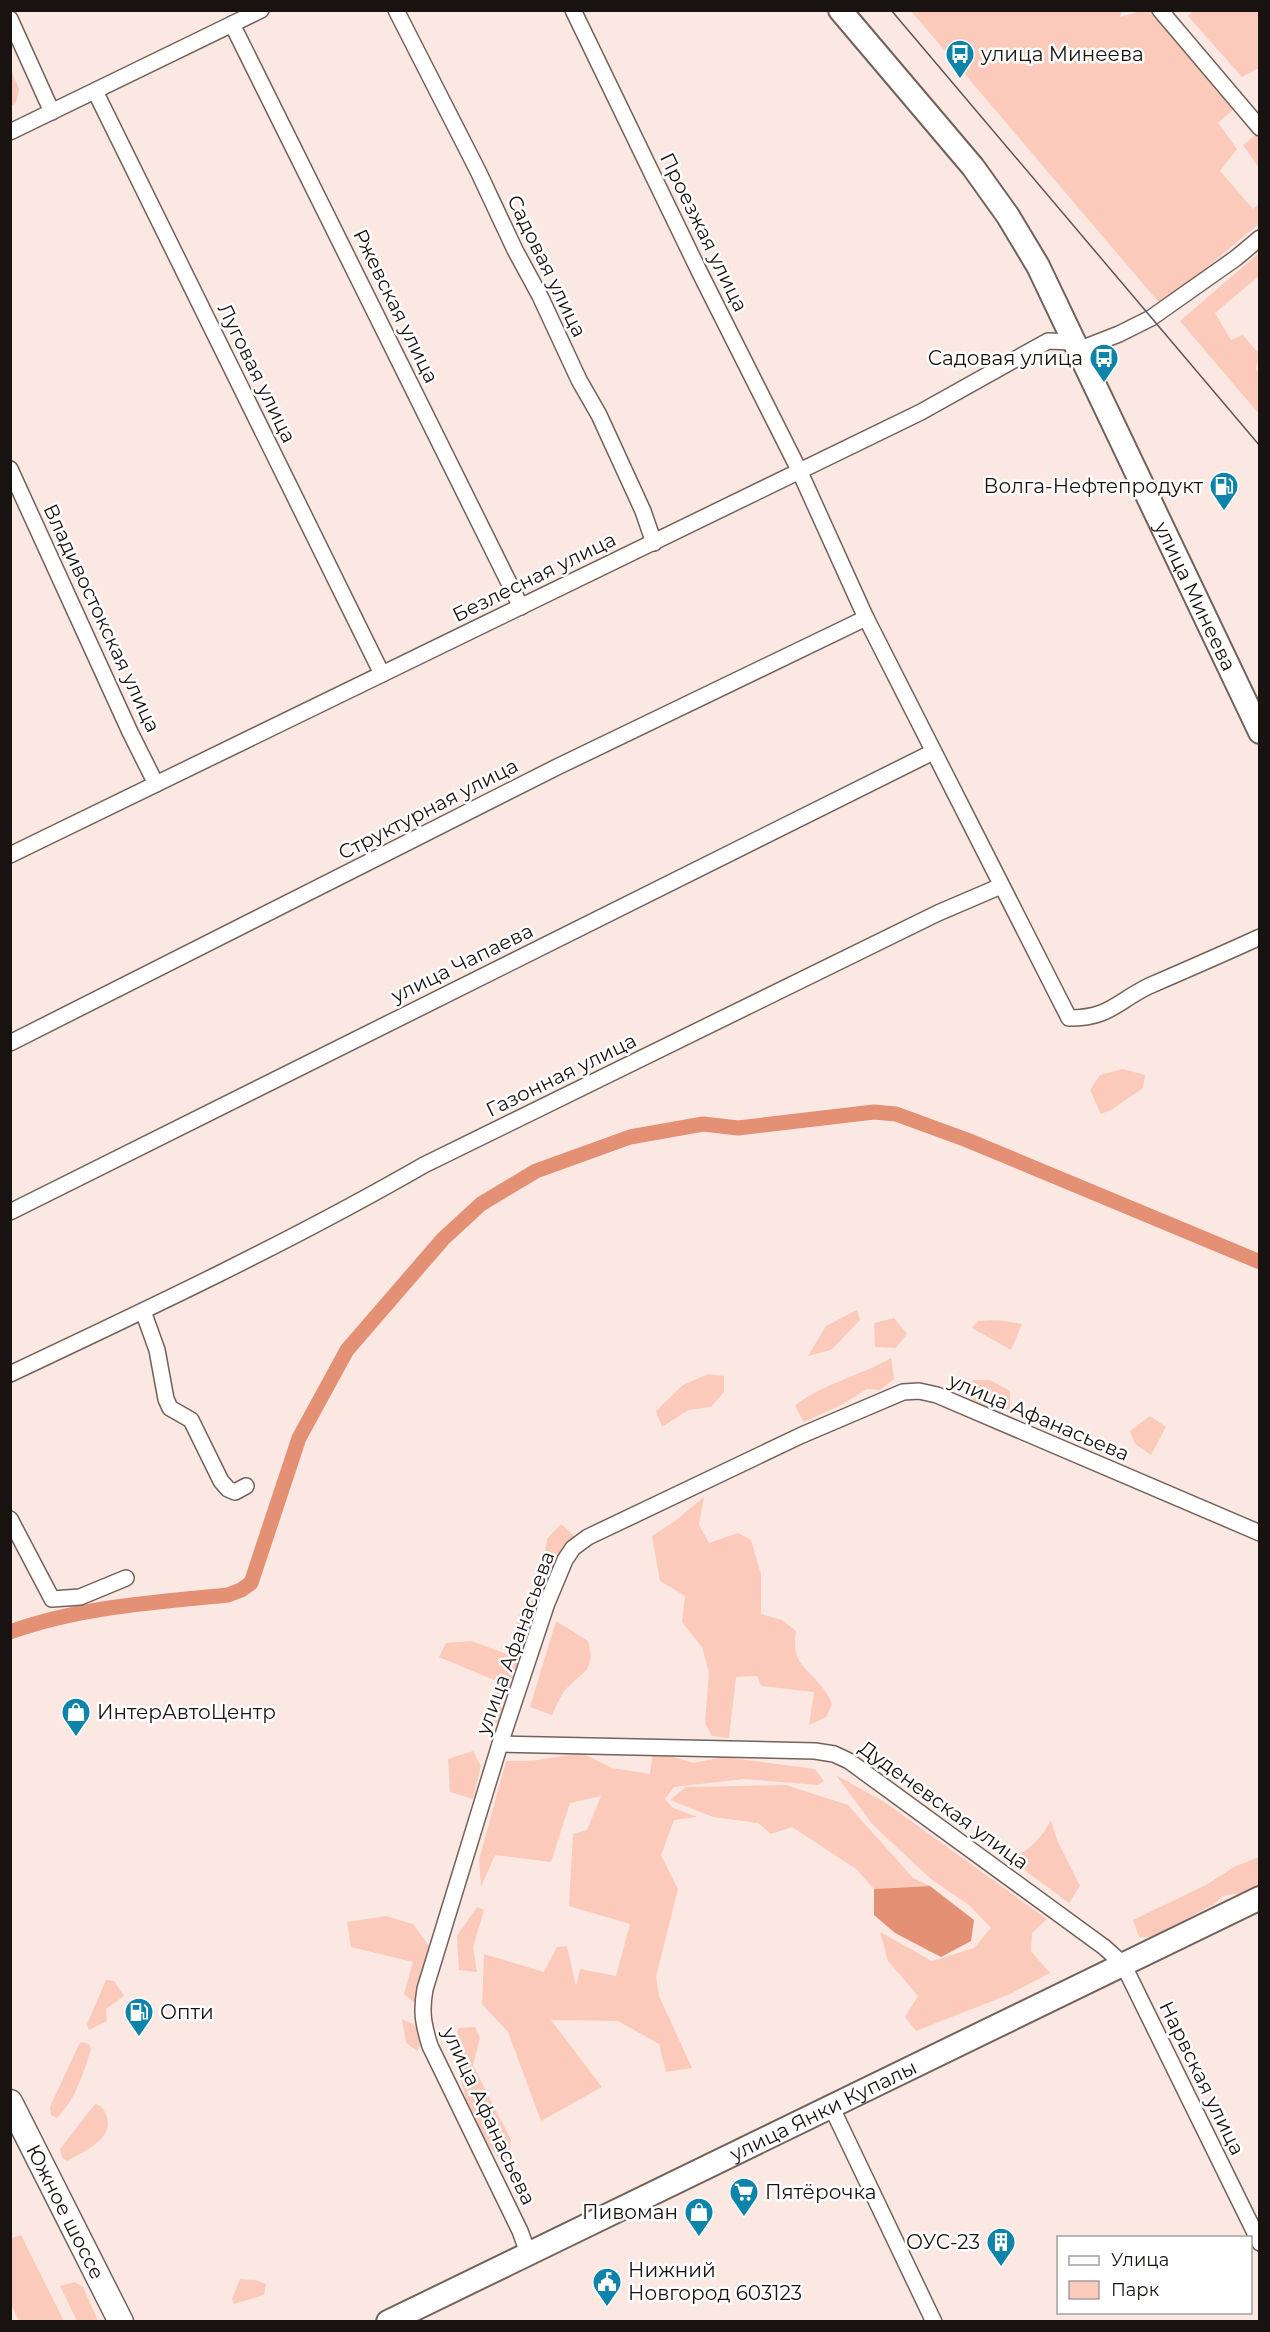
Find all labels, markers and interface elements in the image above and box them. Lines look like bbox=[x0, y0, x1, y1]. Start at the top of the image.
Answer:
bus stop icon: улица Минеева bbox=[944, 38, 976, 80]
place label: улица Минеева bbox=[980, 42, 1144, 66]
street label: Проезжая улица bbox=[655, 149, 753, 315]
street label: Садовая улица bbox=[502, 191, 592, 341]
street label: Ржевская улица bbox=[348, 225, 444, 387]
street label: Луговая улица bbox=[213, 299, 301, 447]
bus stop icon: Садовая улица bbox=[1088, 342, 1120, 384]
place label: Садовая улица bbox=[928, 346, 1083, 370]
fuel station icon: Волга-Нефтепродукт bbox=[1208, 470, 1240, 512]
place label: Волга-Нефтепродукт bbox=[984, 474, 1204, 498]
street label: Владивостокская улица bbox=[38, 500, 166, 736]
street label: улица Минеева bbox=[1149, 517, 1241, 675]
street label: Безлесная улица bbox=[448, 527, 620, 627]
street label: Структурная улица bbox=[334, 753, 522, 865]
street label: улица Чапаева bbox=[386, 918, 537, 1008]
street label: Газонная улица bbox=[482, 1028, 640, 1122]
street label: улица Афанасьева bbox=[944, 1368, 1133, 1466]
street label: улица Афанасьева bbox=[470, 1548, 559, 1739]
shop icon: ИнтерАвтоЦентр bbox=[60, 1696, 92, 1738]
place label: ИнтерАвтоЦентр bbox=[97, 1700, 276, 1724]
street label: Дуденевская улица bbox=[855, 1735, 1033, 1875]
fuel station icon: Опти bbox=[123, 1996, 155, 2038]
street label: Нарвская улица bbox=[1154, 1997, 1250, 2159]
place label: Опти bbox=[160, 2000, 214, 2024]
street label: улица Афанасьева bbox=[437, 2022, 541, 2209]
street label: улица Янки Купалы bbox=[725, 2055, 921, 2166]
street label: Южное шоссе bbox=[21, 2140, 109, 2283]
supermarket icon: Пятёрочка bbox=[728, 2176, 760, 2218]
place label: Пятёрочка bbox=[765, 2180, 876, 2204]
shop icon: Пивоман bbox=[683, 2196, 715, 2238]
place label: Пивоман bbox=[582, 2200, 678, 2224]
building icon: ОУС-23 bbox=[985, 2226, 1017, 2268]
place label: ОУС-23 bbox=[906, 2230, 980, 2254]
legend bbox=[1057, 2236, 1252, 2314]
text: Улица bbox=[1111, 2249, 1169, 2271]
place label: Нижний Новгород 603123 bbox=[628, 2258, 802, 2305]
public building icon: Нижний Новгород 603123 bbox=[591, 2266, 623, 2308]
text: Парк bbox=[1111, 2279, 1160, 2301]

